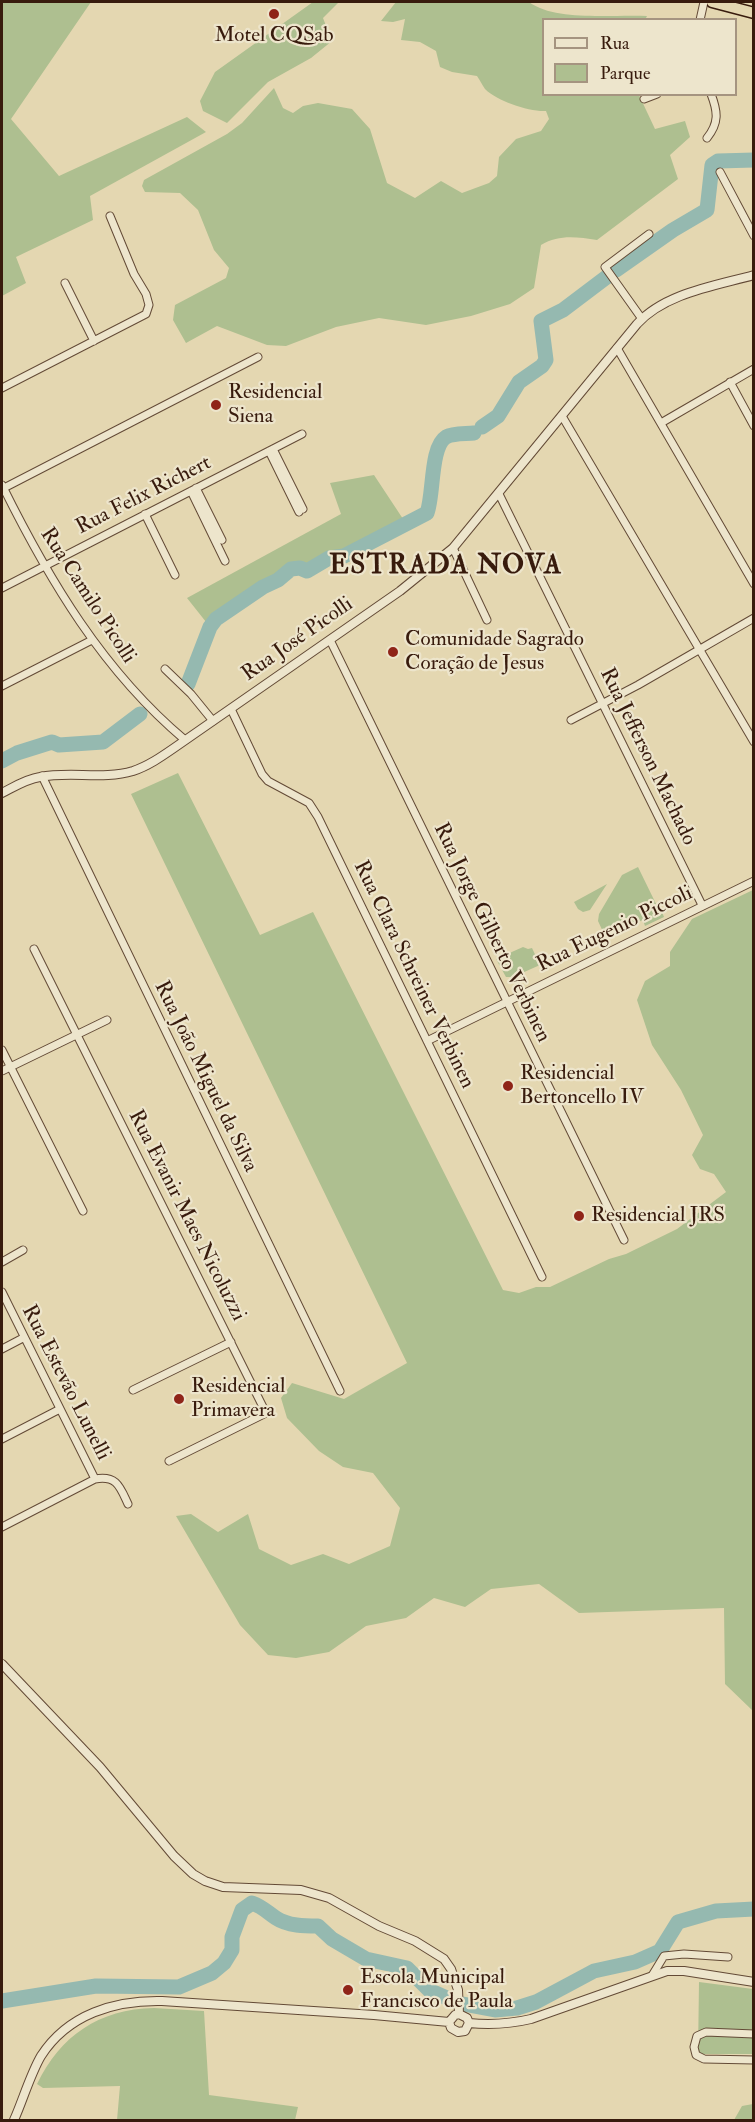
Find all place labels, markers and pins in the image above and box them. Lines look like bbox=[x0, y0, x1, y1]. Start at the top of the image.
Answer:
marker: Motel CQSab bbox=[267, 7, 281, 21]
place label: Motel CQSab bbox=[214, 23, 334, 49]
place label: Residencial Siena bbox=[228, 380, 322, 430]
marker: Residencial Siena bbox=[209, 398, 223, 412]
place label: Comunidade Sagrado Coração de Jesus bbox=[405, 627, 584, 677]
marker: Comunidade Sagrado Coração de Jesus bbox=[386, 645, 400, 659]
place label: Residencial Bertoncello IV bbox=[520, 1061, 644, 1111]
marker: Residencial Bertoncello IV bbox=[501, 1079, 515, 1093]
place label: Residencial JRS bbox=[591, 1203, 725, 1229]
marker: Residencial JRS bbox=[572, 1209, 586, 1223]
place label: Residencial Primavera bbox=[191, 1374, 285, 1424]
marker: Residencial Primavera bbox=[172, 1392, 186, 1406]
place label: Escola Municipal Francisco de Paula bbox=[360, 1965, 513, 2015]
marker: Escola Municipal Francisco de Paula bbox=[341, 1983, 355, 1997]

